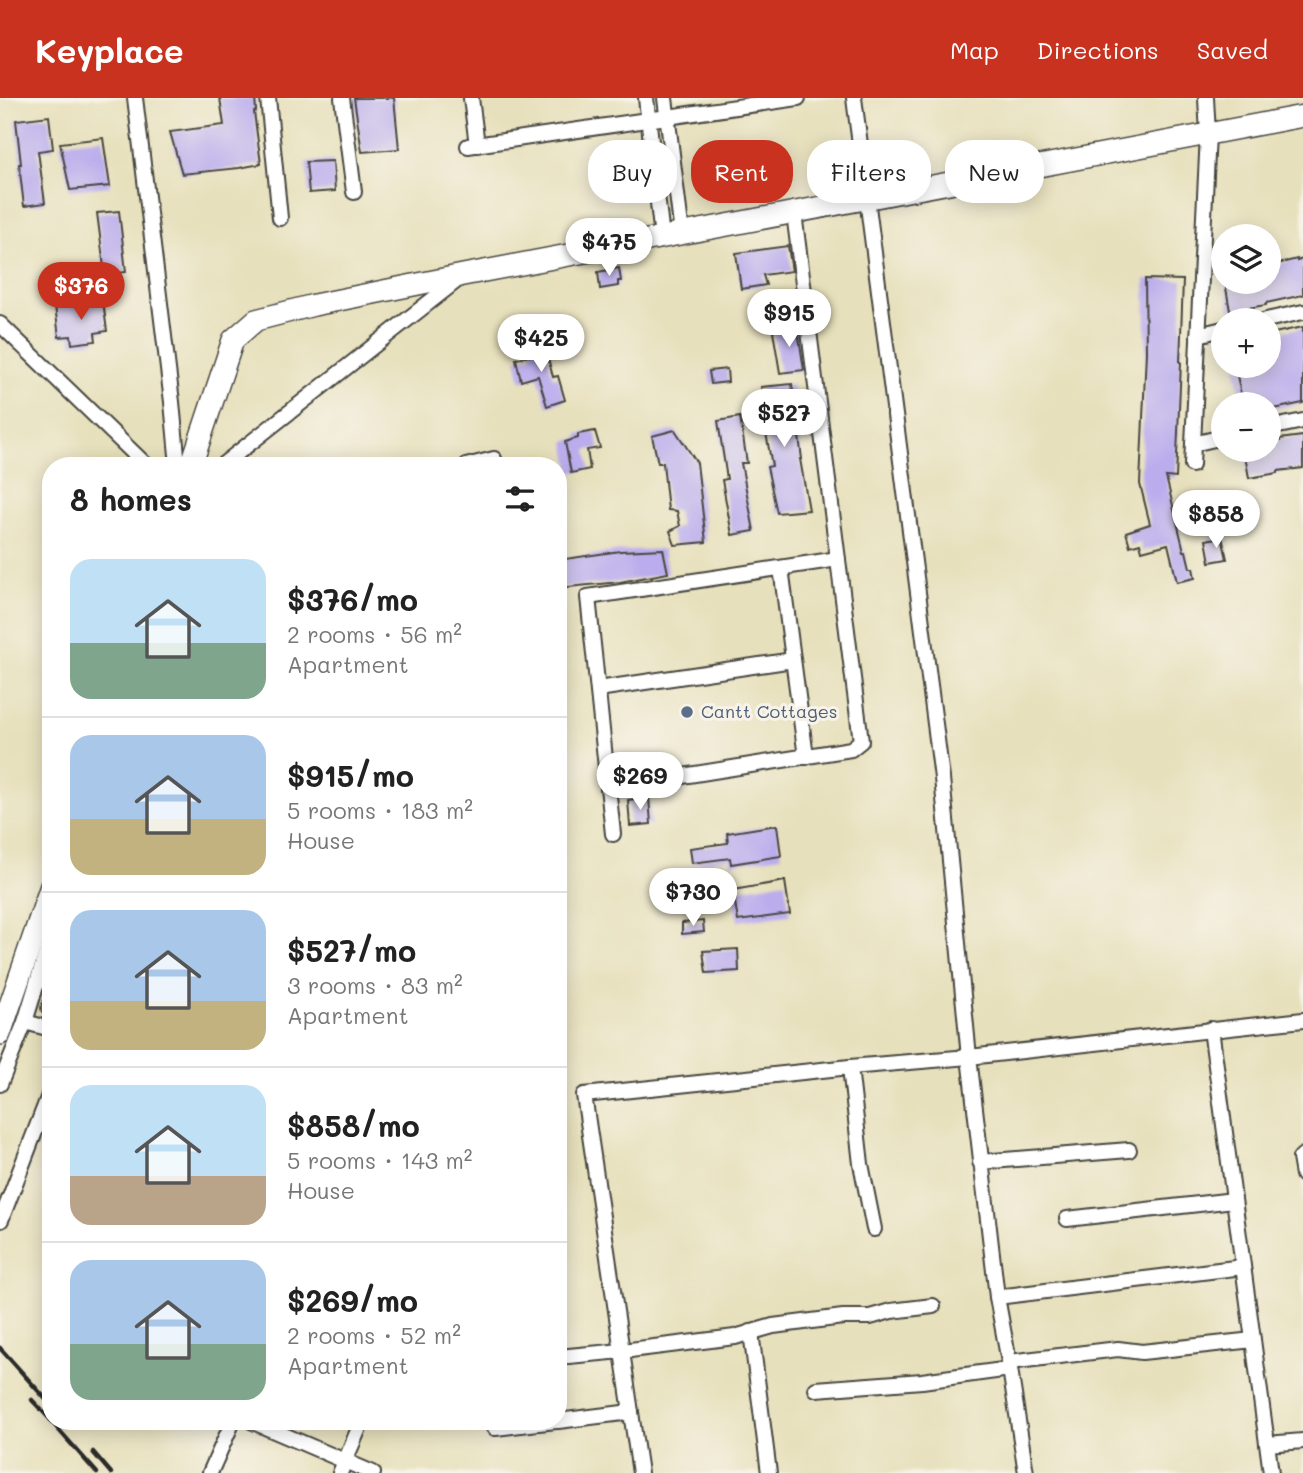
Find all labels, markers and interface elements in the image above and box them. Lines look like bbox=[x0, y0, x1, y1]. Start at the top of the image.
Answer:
text: Keyplace bbox=[35, 28, 184, 71]
text: Map bbox=[950, 34, 999, 65]
text: Directions bbox=[1037, 34, 1159, 65]
text: Saved bbox=[1197, 34, 1268, 65]
chip: Buy bbox=[588, 140, 677, 203]
chip: Rent bbox=[691, 140, 793, 203]
chip: Filters bbox=[807, 140, 931, 203]
chip: New bbox=[945, 140, 1044, 203]
pin: $475 bbox=[568, 218, 650, 278]
map controls bbox=[1211, 224, 1281, 462]
button: layers bbox=[1211, 224, 1281, 294]
text: $475 bbox=[581, 226, 637, 256]
pin: $376 bbox=[40, 262, 122, 322]
text: $376 bbox=[54, 270, 108, 300]
pin: $915 bbox=[748, 289, 830, 349]
text: $915 bbox=[763, 297, 815, 327]
button: + bbox=[1211, 308, 1281, 378]
pin: $425 bbox=[500, 314, 582, 374]
text: $425 bbox=[513, 322, 569, 352]
pin: $527 bbox=[743, 390, 825, 449]
button: − bbox=[1211, 392, 1281, 462]
text: $527 bbox=[757, 397, 811, 427]
text: 8 homes bbox=[70, 479, 192, 519]
icon: filters bbox=[501, 480, 539, 518]
pin: $858 bbox=[1175, 490, 1257, 550]
text: $858 bbox=[1188, 498, 1244, 528]
text: $376/mo bbox=[287, 579, 418, 619]
icon: home bbox=[126, 587, 210, 671]
text: 2 rooms · 56 m² bbox=[287, 619, 462, 649]
text: Apartment bbox=[287, 649, 409, 679]
place label: Cantt Cottages bbox=[701, 699, 838, 723]
marker: Cantt Cottages bbox=[679, 704, 695, 720]
pin: $269 bbox=[599, 752, 681, 812]
text: $915/mo bbox=[287, 755, 414, 795]
text: $269 bbox=[613, 760, 667, 790]
icon: home bbox=[126, 763, 210, 847]
text: 5 rooms · 183 m² bbox=[287, 795, 473, 825]
text: House bbox=[287, 825, 355, 855]
pin: $730 bbox=[652, 868, 734, 928]
text: $730 bbox=[665, 876, 721, 906]
text: $527/mo bbox=[287, 930, 416, 970]
icon: home bbox=[126, 938, 210, 1022]
text: 3 rooms · 83 m² bbox=[287, 970, 463, 1000]
text: Apartment bbox=[287, 1000, 409, 1030]
text: $858/mo bbox=[287, 1105, 420, 1145]
icon: home bbox=[126, 1113, 210, 1197]
text: 5 rooms · 143 m² bbox=[287, 1145, 473, 1175]
text: House bbox=[287, 1175, 355, 1205]
text: $269/mo bbox=[287, 1280, 418, 1320]
icon: home bbox=[126, 1288, 210, 1372]
text: 2 rooms · 52 m² bbox=[287, 1320, 461, 1350]
text: Apartment bbox=[287, 1350, 409, 1380]

